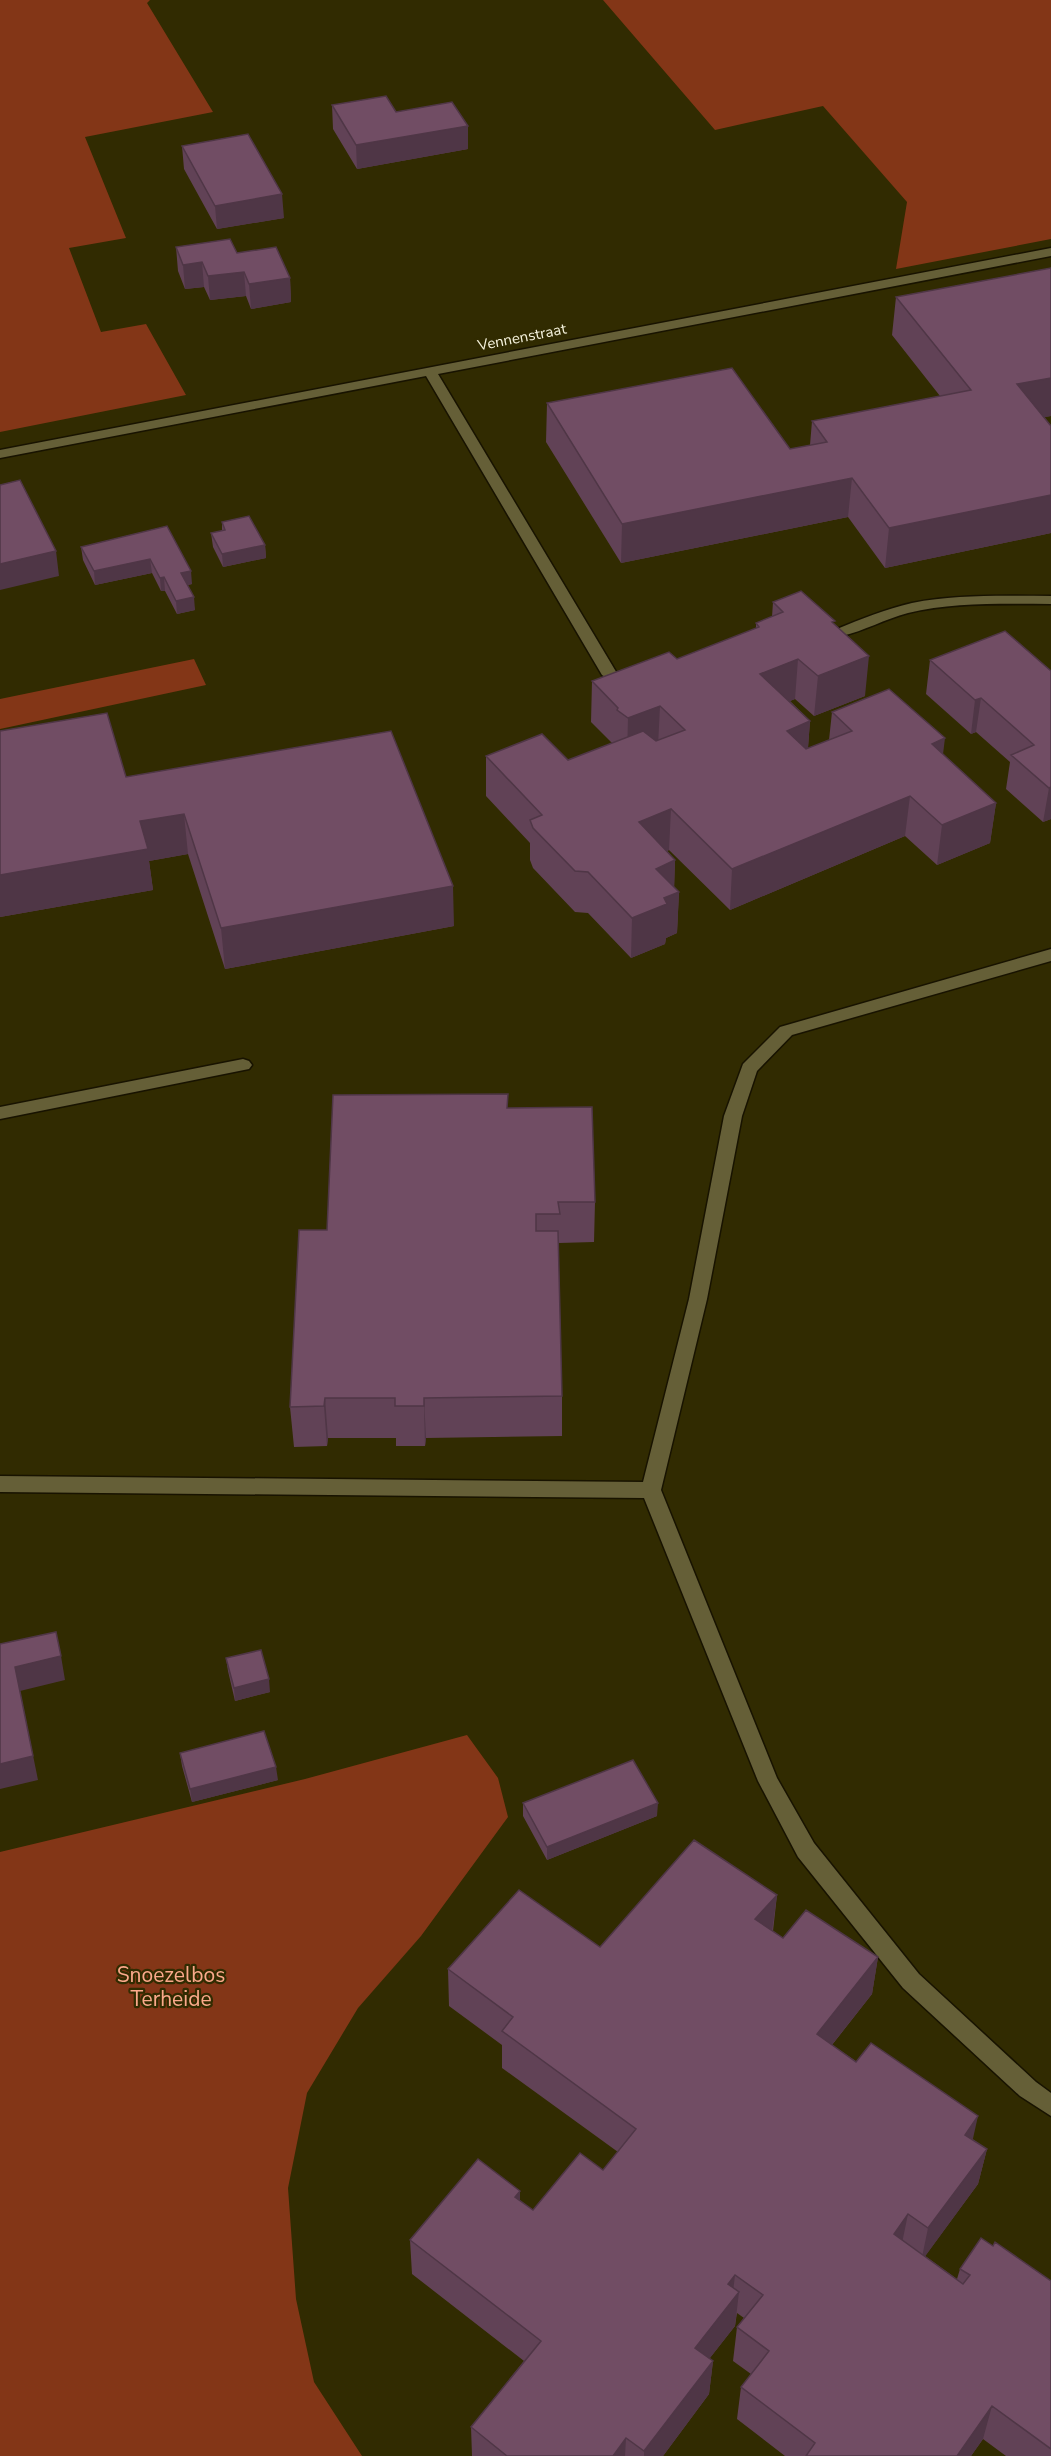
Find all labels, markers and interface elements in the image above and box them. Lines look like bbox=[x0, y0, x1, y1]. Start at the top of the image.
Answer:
street label: Vennenstraat bbox=[475, 318, 569, 356]
park label: Snoezelbos Terheide bbox=[117, 1961, 225, 2013]

